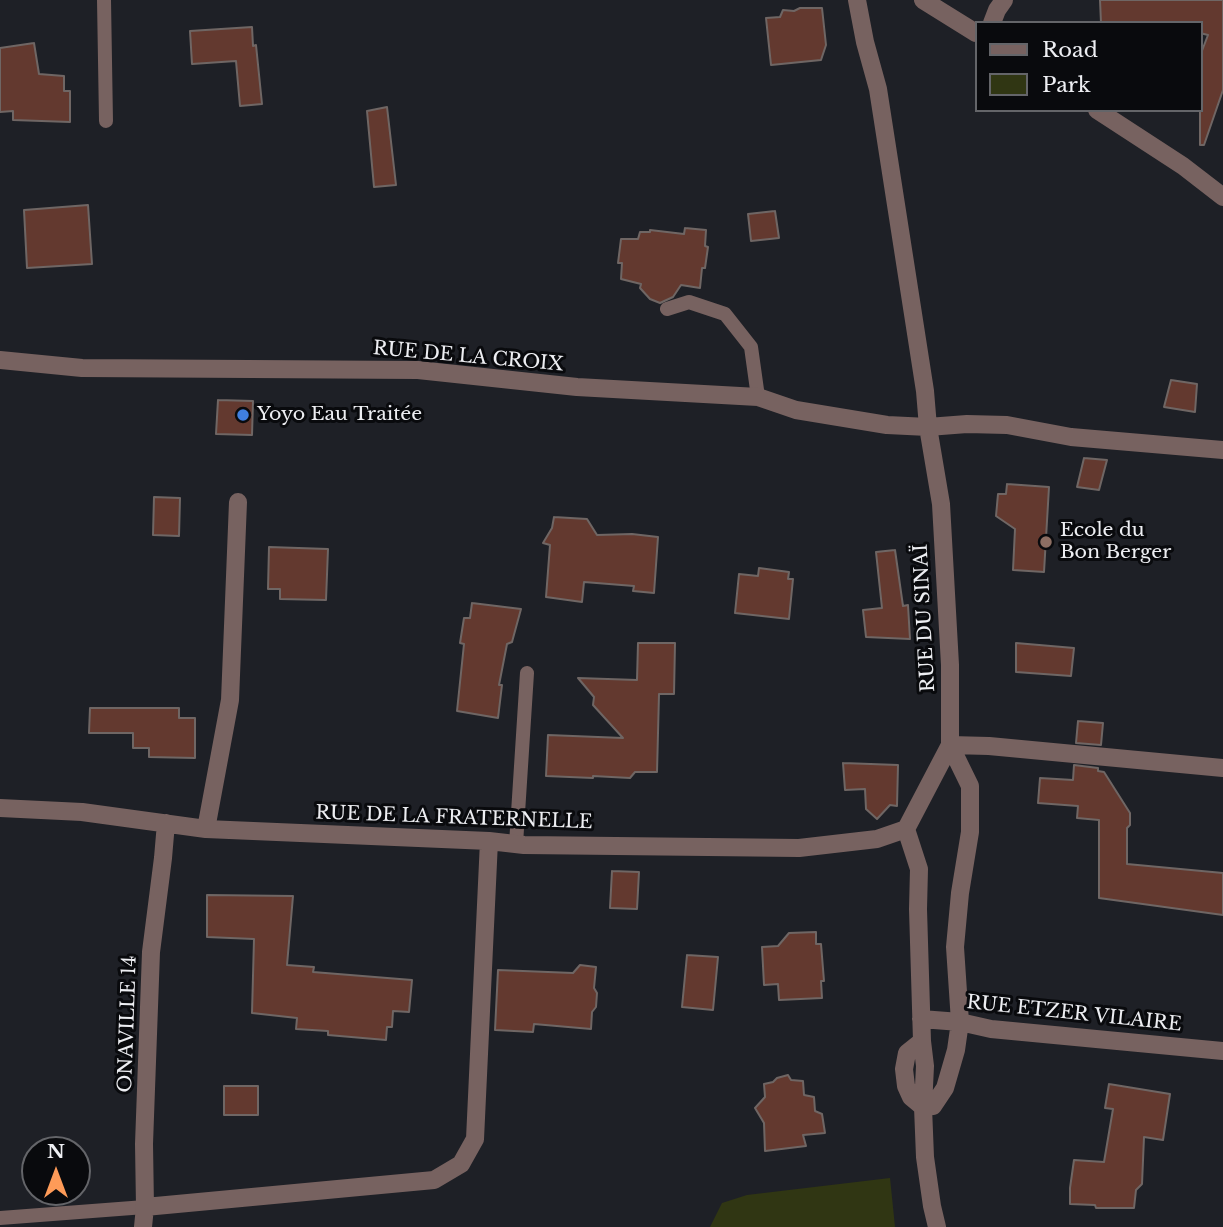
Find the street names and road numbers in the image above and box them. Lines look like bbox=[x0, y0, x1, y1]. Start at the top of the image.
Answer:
street label: RUE DE LA CROIX bbox=[372, 337, 564, 377]
street label: RUE DU SINAÏ bbox=[910, 543, 940, 693]
street label: RUE DE LA FRATERNELLE bbox=[315, 802, 593, 834]
street label: ONAVILLE 14 bbox=[114, 955, 142, 1093]
street label: RUE ETZER VILAIRE bbox=[965, 991, 1183, 1037]

